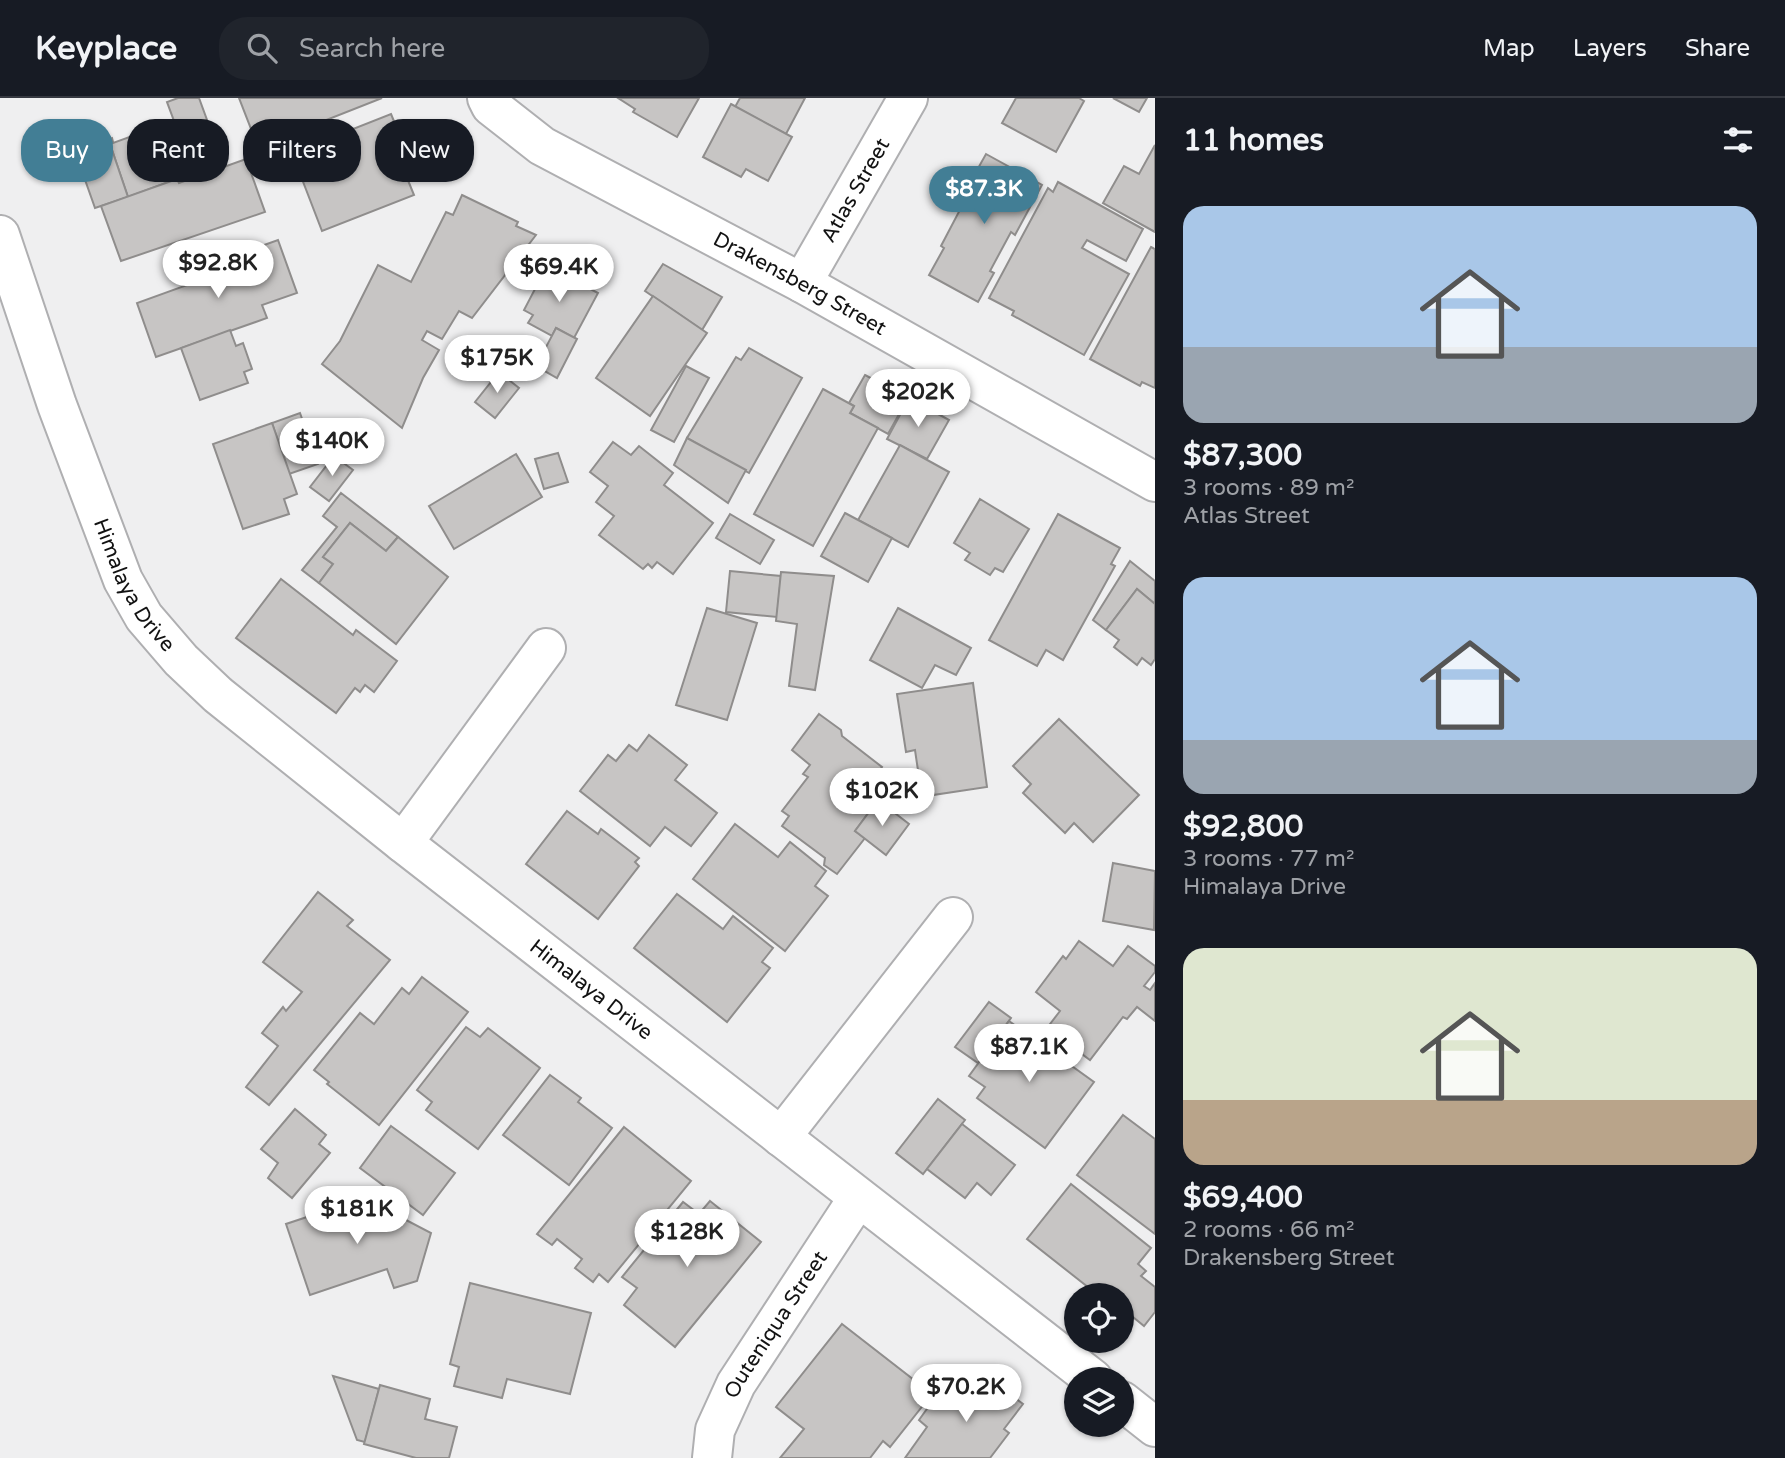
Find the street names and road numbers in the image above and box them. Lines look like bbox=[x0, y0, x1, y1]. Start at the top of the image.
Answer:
street label: Atlas Street bbox=[816, 134, 895, 247]
street label: Drakensberg Street bbox=[709, 227, 891, 341]
street label: Himalaya Drive bbox=[88, 515, 180, 657]
street label: Himalaya Drive bbox=[525, 934, 658, 1045]
street label: Outeniqua Street bbox=[719, 1246, 833, 1402]

